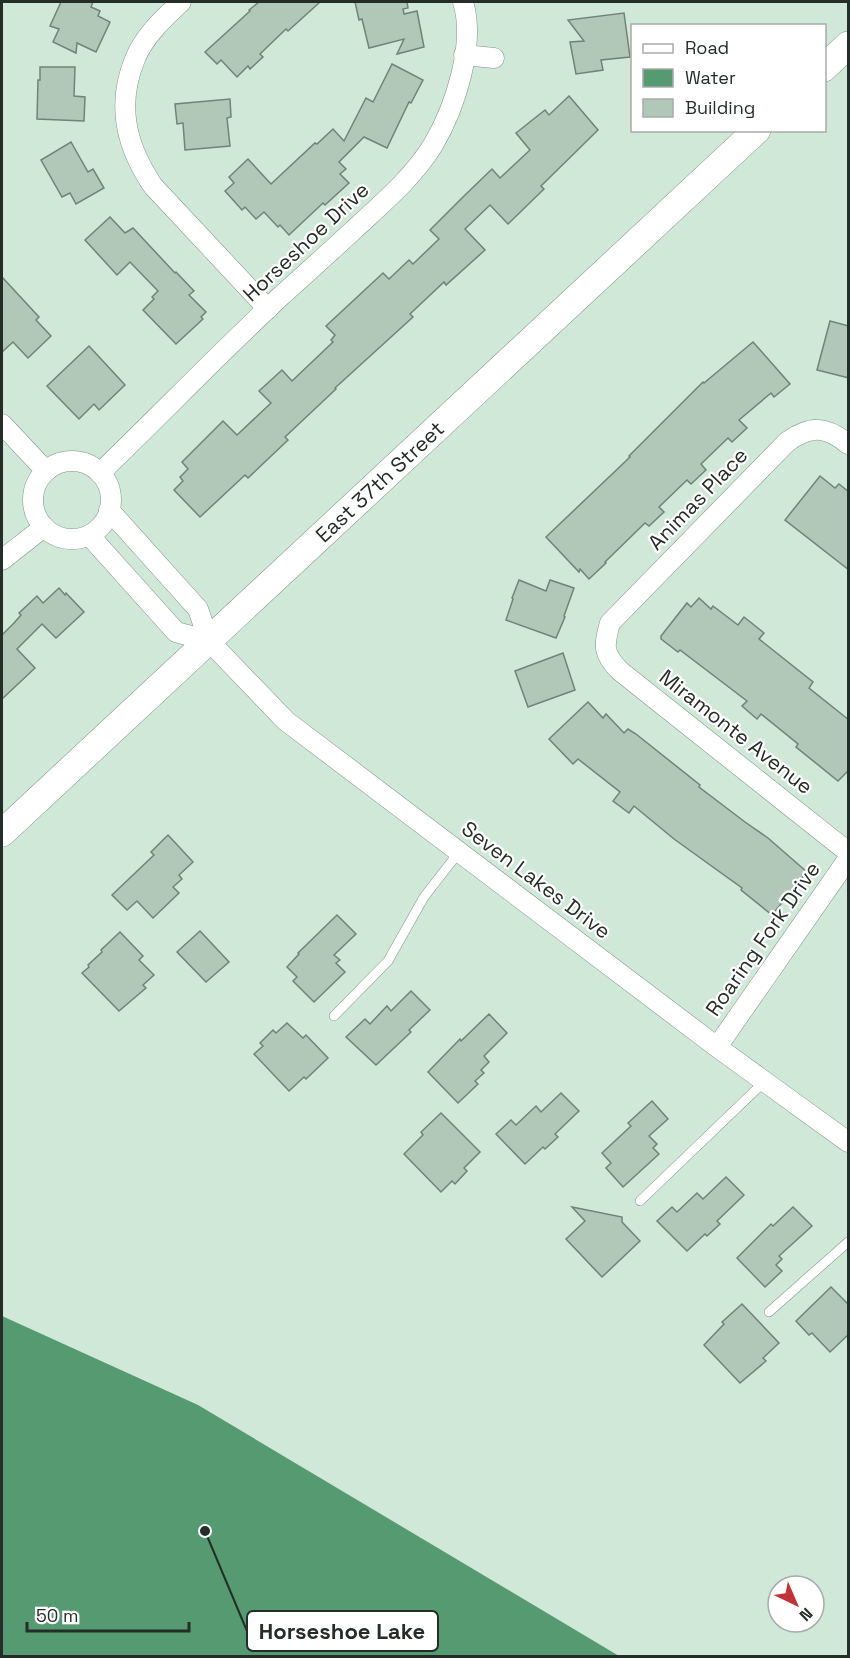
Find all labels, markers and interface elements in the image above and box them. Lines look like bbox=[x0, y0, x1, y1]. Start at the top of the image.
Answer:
legend bbox=[631, 24, 826, 132]
text: Road bbox=[685, 36, 729, 59]
text: Water bbox=[685, 66, 736, 89]
text: Building bbox=[685, 96, 755, 119]
street label: Horseshoe Drive bbox=[237, 176, 374, 307]
street label: East 37th Street bbox=[310, 415, 450, 548]
street label: Animas Place bbox=[642, 442, 753, 556]
street label: Miramonte Avenue bbox=[654, 663, 819, 800]
street label: Seven Lakes Drive bbox=[456, 815, 616, 945]
street label: Roaring Fork Drive bbox=[699, 856, 826, 1021]
north arrow bbox=[766, 1574, 826, 1634]
scale bar bbox=[27, 1595, 189, 1633]
text: N bbox=[795, 1603, 817, 1626]
text: 50 m bbox=[36, 1604, 78, 1627]
callout: Horseshoe Lake bbox=[247, 1611, 438, 1651]
text: Horseshoe Lake bbox=[259, 1617, 425, 1645]

